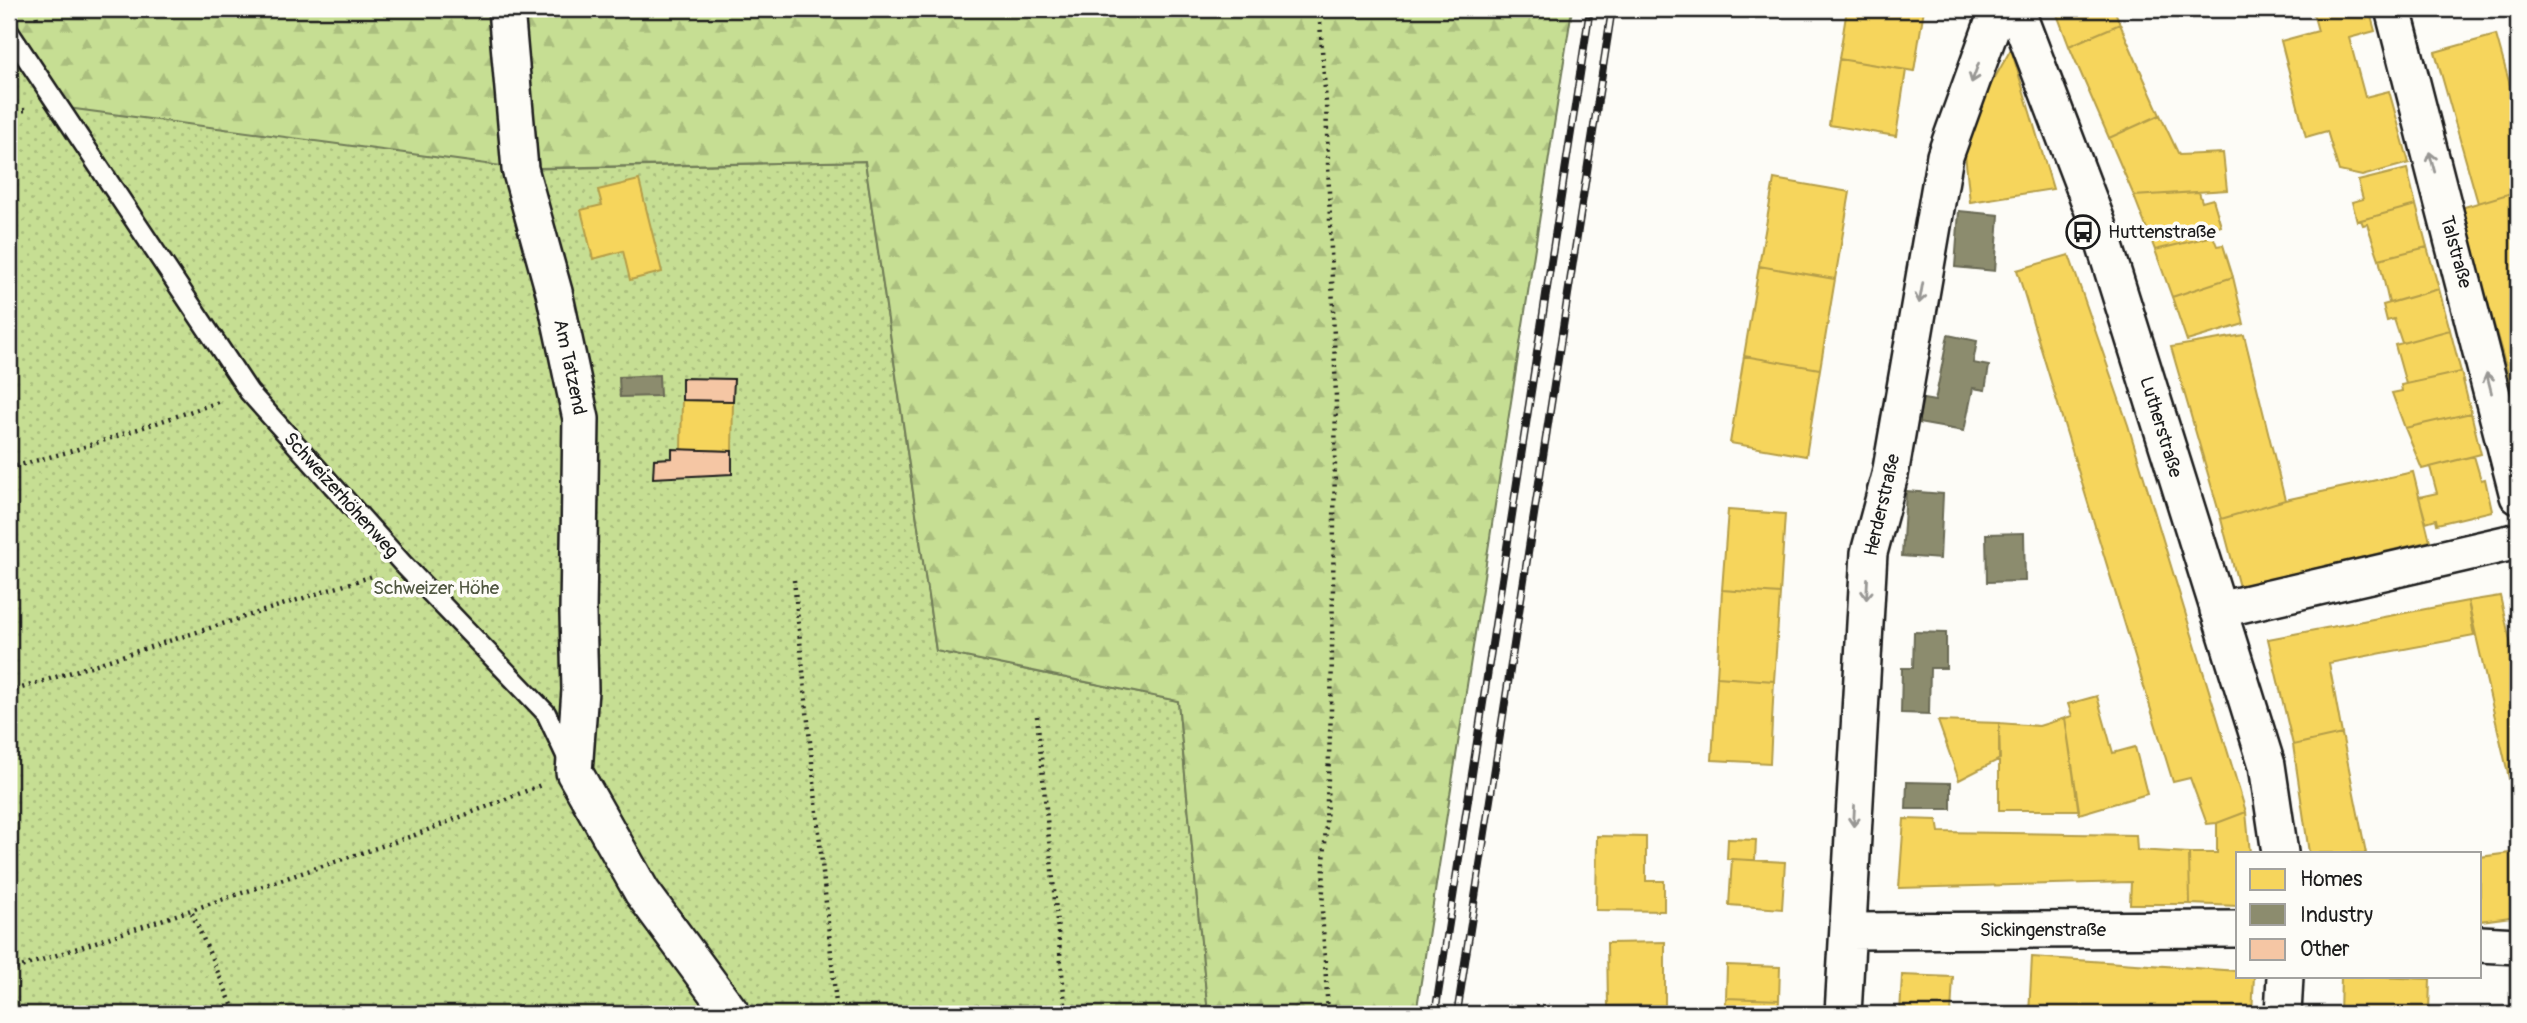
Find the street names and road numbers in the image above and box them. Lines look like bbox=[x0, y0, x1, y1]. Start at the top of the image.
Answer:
street label: Talstraße bbox=[2435, 213, 2477, 292]
street label: Am Tatzend bbox=[548, 317, 592, 417]
street label: Lutherstraße bbox=[2134, 374, 2188, 481]
street label: Schweizerhöhenweg bbox=[278, 427, 404, 563]
street label: Herderstraße bbox=[1859, 451, 1906, 558]
street label: Sickingenstraße bbox=[1980, 918, 2107, 942]

